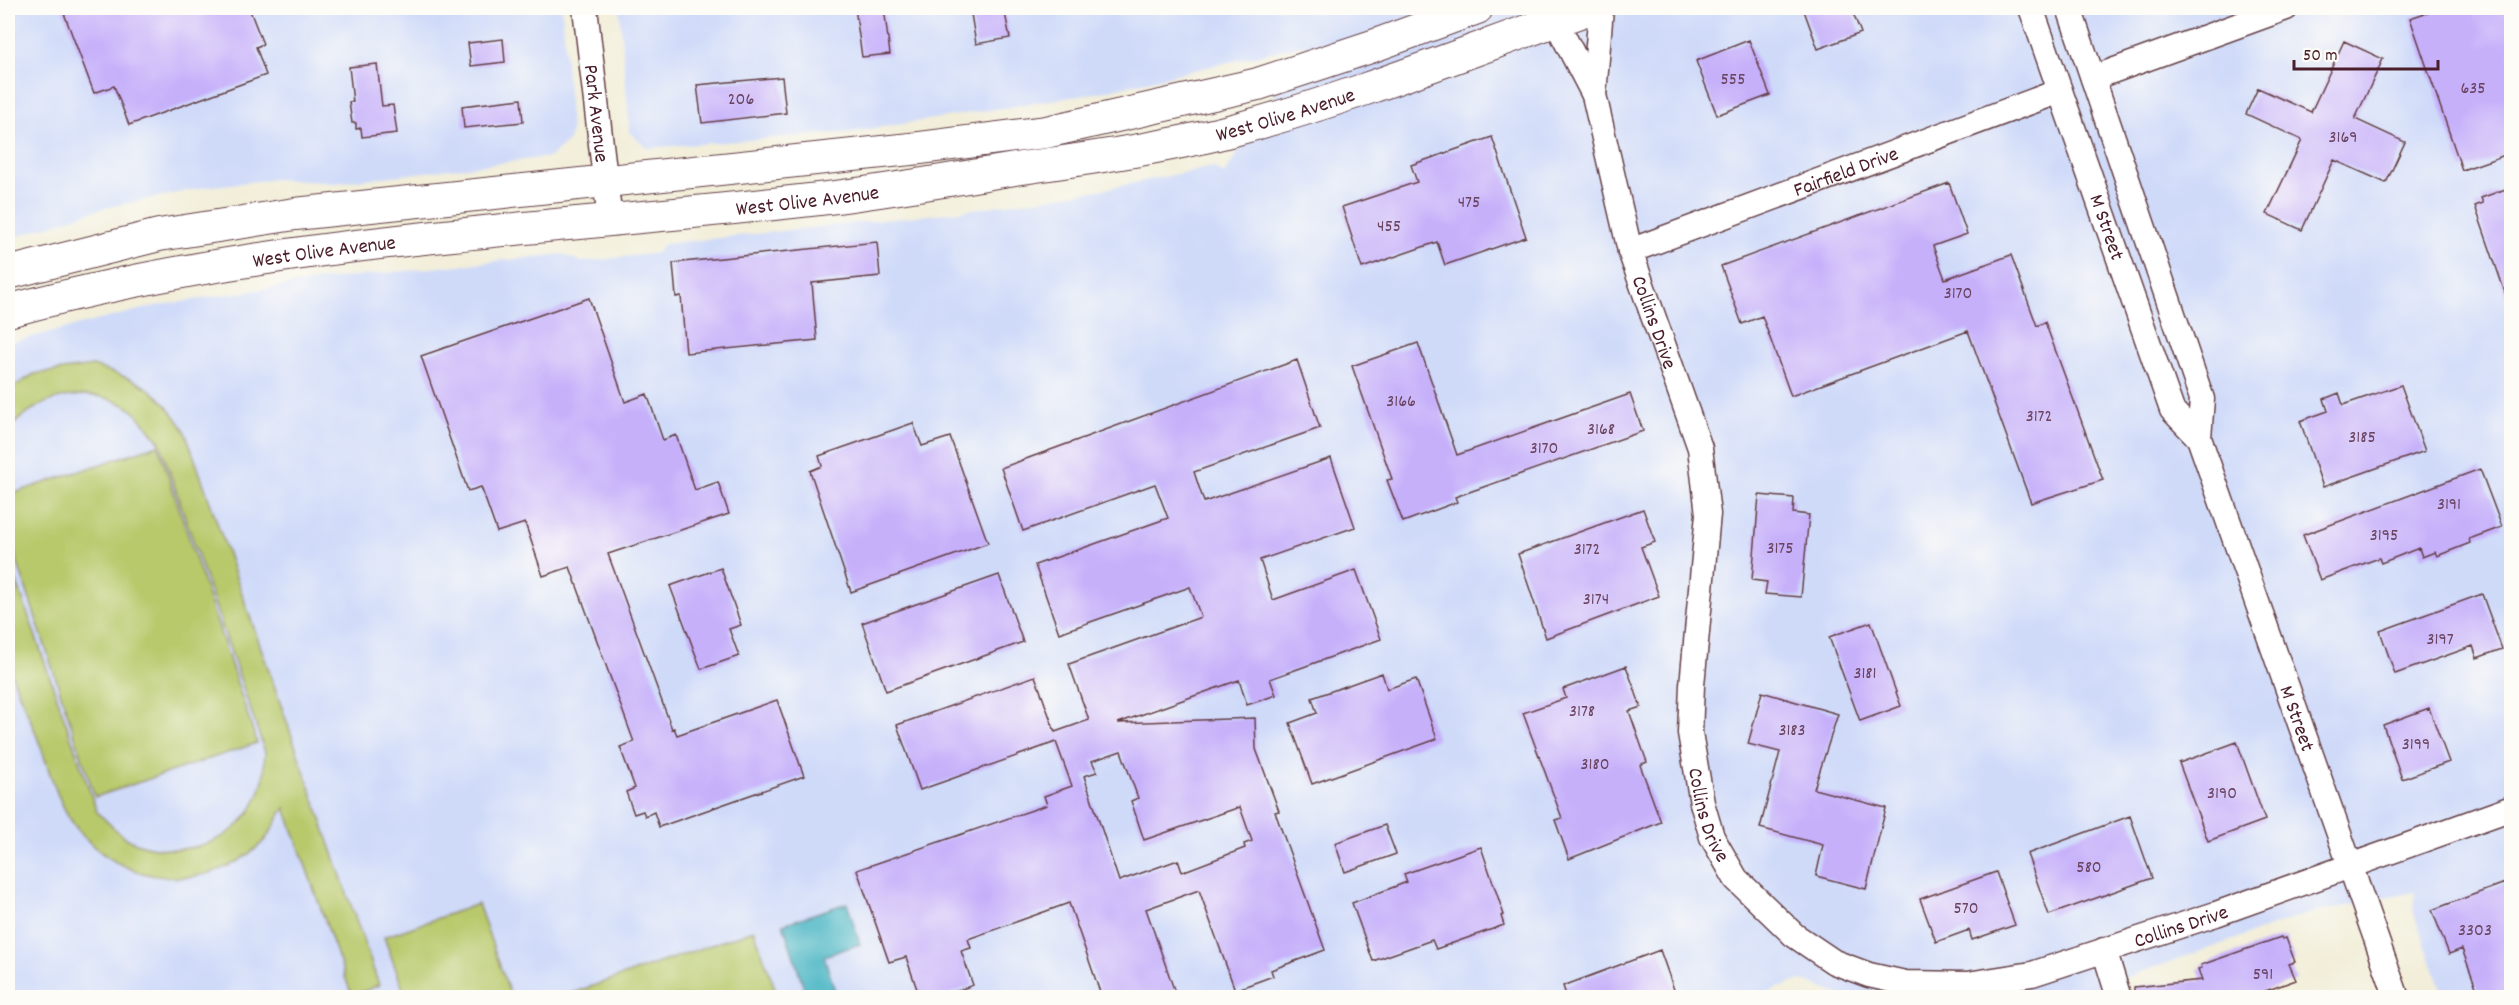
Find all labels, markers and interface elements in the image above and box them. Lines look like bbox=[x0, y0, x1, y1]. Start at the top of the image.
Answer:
scale bar bbox=[2294, 33, 2438, 71]
text: 50 m bbox=[2303, 44, 2338, 69]
street label: Park Avenue bbox=[574, 63, 615, 164]
house number: 555 bbox=[1720, 68, 1746, 93]
house number: 635 bbox=[2460, 77, 2486, 102]
street label: West Olive Avenue bbox=[1213, 82, 1360, 152]
house number: 206 bbox=[728, 88, 754, 113]
house number: 3169 bbox=[2329, 126, 2358, 151]
street label: Fairfield Drive bbox=[1790, 140, 1903, 207]
street label: West Olive Avenue bbox=[735, 179, 881, 226]
house number: 475 bbox=[1458, 191, 1480, 216]
street label: M Street bbox=[2080, 191, 2130, 265]
house number: 455 bbox=[1377, 215, 1401, 240]
street label: West Olive Avenue bbox=[251, 229, 397, 278]
street label: Collins Drive bbox=[1622, 272, 1683, 374]
house number: 3170 bbox=[1944, 282, 1972, 307]
house number: 3166 bbox=[1386, 390, 1416, 415]
house number: 3172 bbox=[2026, 405, 2052, 430]
house number: 3168 bbox=[1587, 418, 1615, 443]
house number: 3185 bbox=[2348, 426, 2376, 451]
house number: 3170 bbox=[1530, 437, 1558, 462]
house number: 3191 bbox=[2437, 493, 2461, 518]
house number: 3195 bbox=[2370, 524, 2398, 549]
house number: 3175 bbox=[1766, 537, 1794, 562]
house number: 3172 bbox=[1574, 538, 1600, 563]
house number: 3174 bbox=[1583, 588, 1609, 613]
house number: 3197 bbox=[2426, 628, 2454, 653]
house number: 3181 bbox=[1853, 662, 1877, 687]
street label: M Street bbox=[2270, 682, 2321, 756]
house number: 3178 bbox=[1569, 700, 1595, 725]
house number: 3183 bbox=[1778, 719, 1806, 744]
house number: 3199 bbox=[2402, 733, 2430, 758]
house number: 3180 bbox=[1581, 753, 1609, 778]
street label: Collins Drive bbox=[1678, 766, 1735, 869]
house number: 3190 bbox=[2207, 782, 2237, 807]
house number: 580 bbox=[2076, 856, 2102, 881]
house number: 570 bbox=[1953, 897, 1979, 922]
street label: Collins Drive bbox=[2131, 899, 2233, 958]
house number: 3303 bbox=[2458, 919, 2492, 944]
house number: 591 bbox=[2253, 963, 2273, 988]

